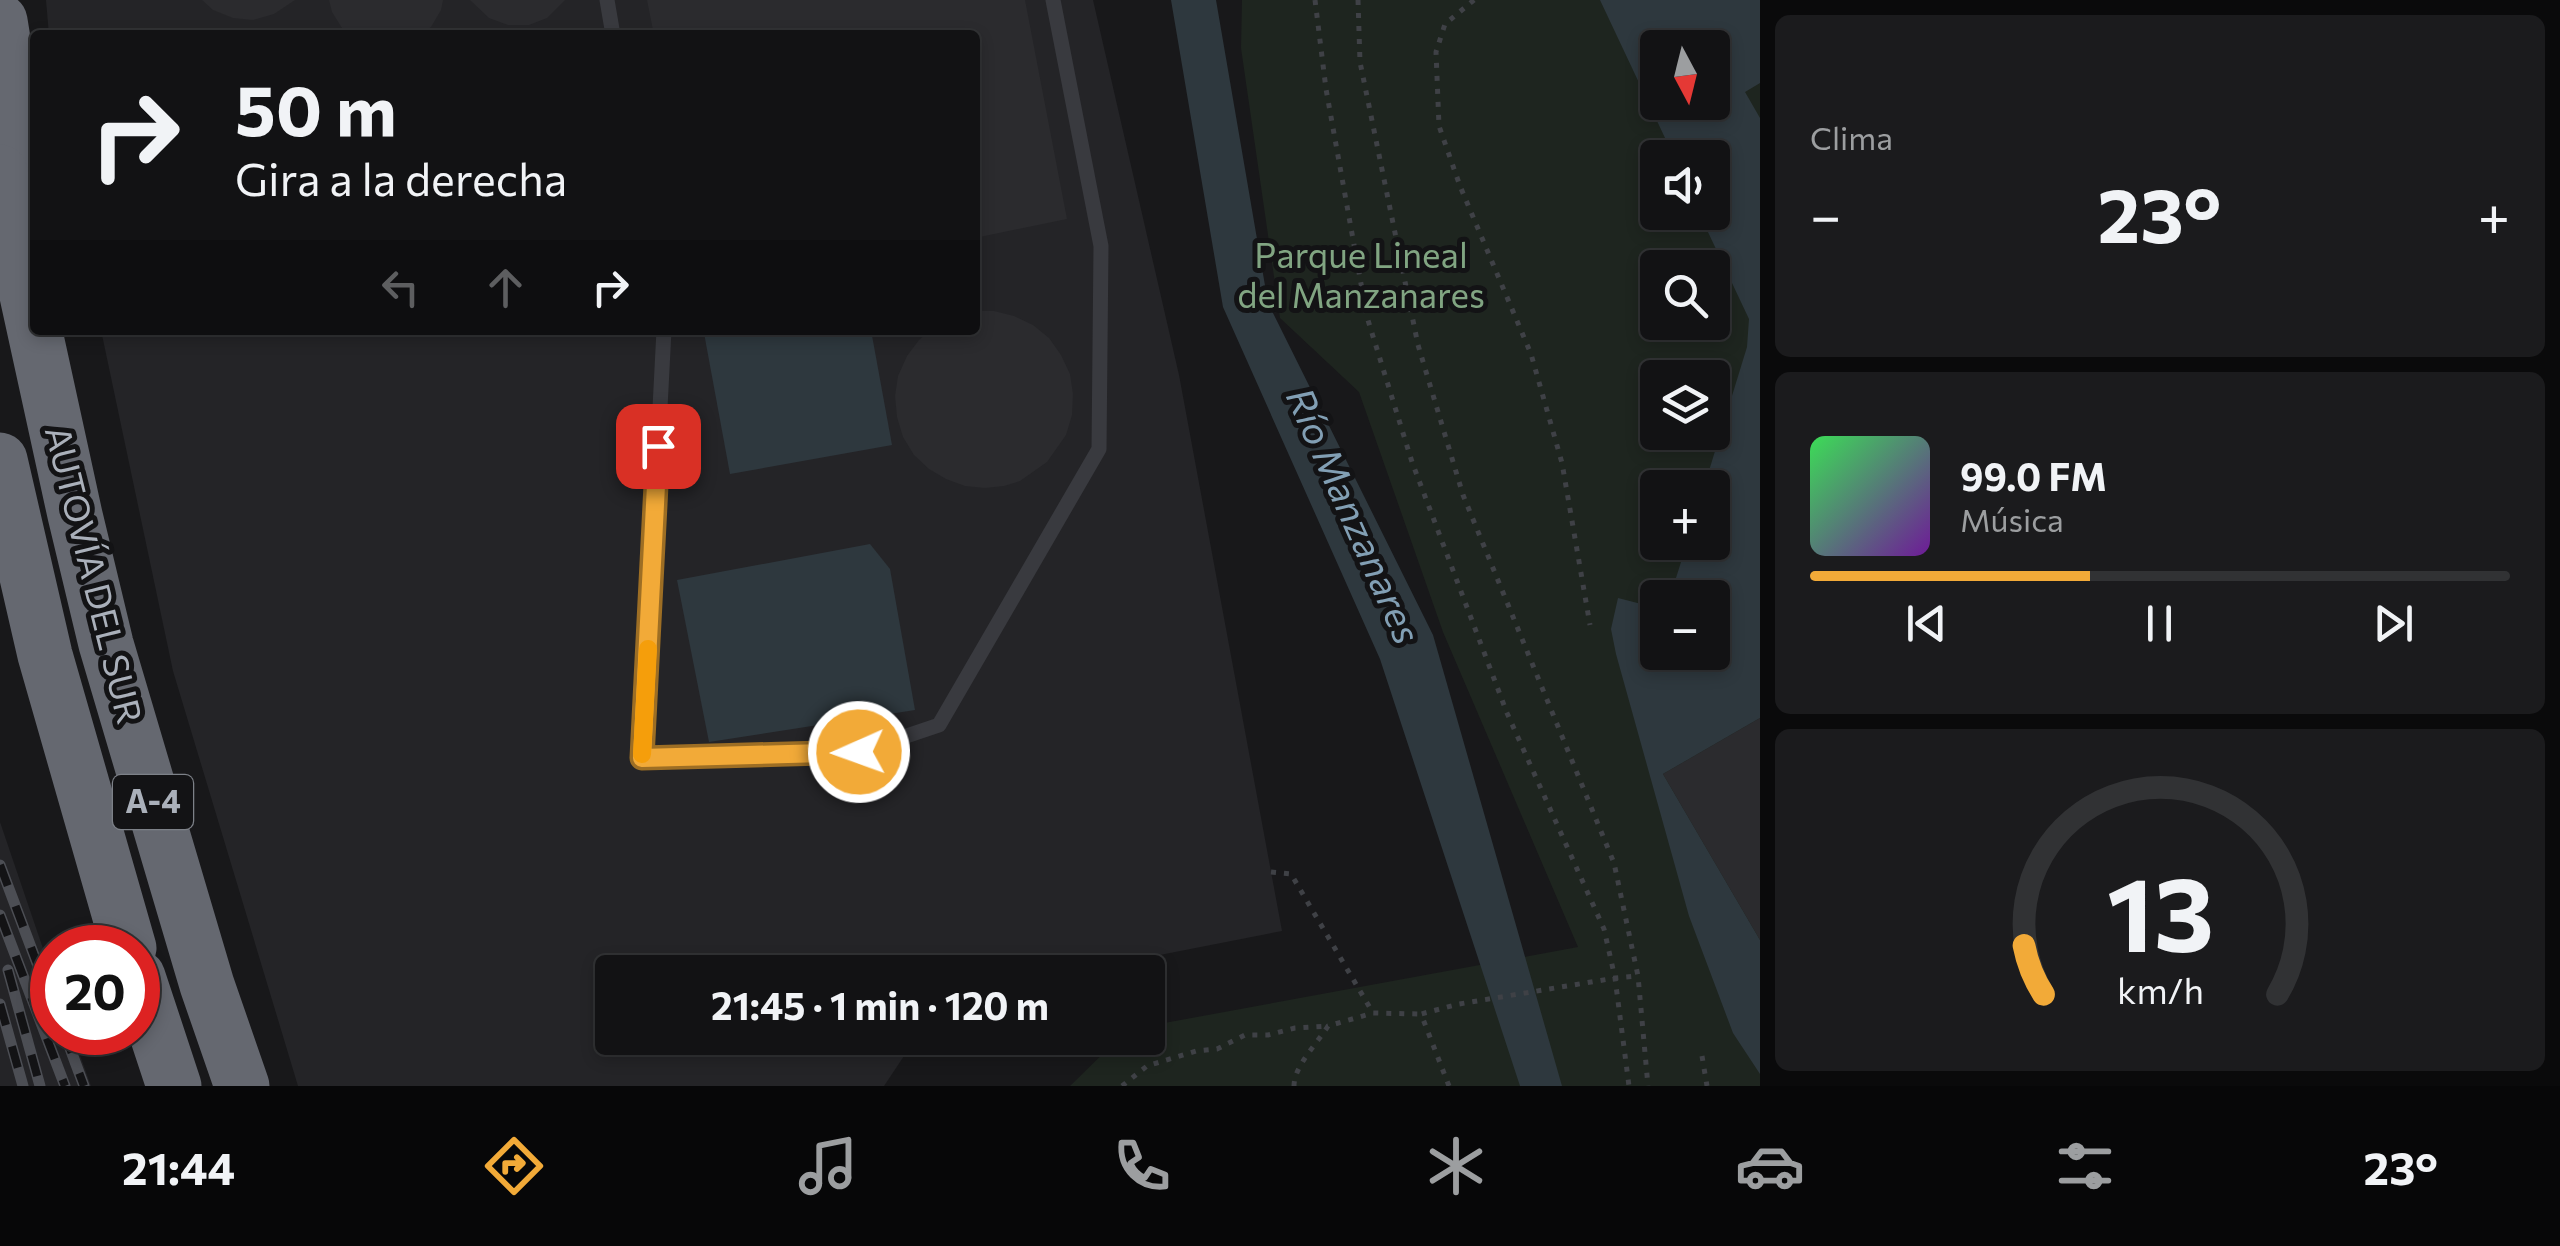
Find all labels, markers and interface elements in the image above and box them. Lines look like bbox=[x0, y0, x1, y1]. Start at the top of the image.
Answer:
north arrow bbox=[1640, 30, 1730, 120]
map controls bbox=[1640, 30, 1730, 670]
text: 50 m bbox=[235, 65, 397, 150]
icon: right bbox=[70, 70, 200, 200]
text: Clima bbox=[1810, 117, 1893, 157]
button: sound bbox=[1640, 140, 1730, 230]
text: Gira a la derecha bbox=[235, 150, 567, 205]
text: 23° bbox=[2098, 167, 2221, 258]
text: − bbox=[1810, 180, 1841, 247]
text: + bbox=[2478, 180, 2510, 247]
park label: Parque Lineal del Manzanares bbox=[1237, 232, 1485, 315]
button: search bbox=[1640, 250, 1730, 340]
icon: left bbox=[373, 260, 428, 315]
icon: ahead bbox=[478, 260, 533, 315]
icon: right bbox=[583, 260, 638, 315]
button: layers bbox=[1640, 360, 1730, 450]
water label: Río Manzanares bbox=[1278, 380, 1433, 650]
pin bbox=[616, 404, 701, 489]
icon: arrive bbox=[631, 419, 686, 474]
street label: AUTOVÍA DEL SUR bbox=[38, 421, 153, 728]
text: 99.0 FM bbox=[1960, 452, 2107, 499]
button: + bbox=[1640, 470, 1730, 560]
text: Música bbox=[1960, 499, 2064, 539]
button: − bbox=[1640, 580, 1730, 670]
icon: previous bbox=[1899, 596, 1954, 651]
icon: pause bbox=[2132, 596, 2187, 651]
icon: next bbox=[2366, 596, 2421, 651]
position arrow bbox=[807, 700, 911, 804]
road number: A-4 bbox=[113, 775, 193, 829]
text: 13 bbox=[2106, 846, 2214, 973]
speed limit sign: 20 bbox=[30, 925, 160, 1055]
text: km/h bbox=[2117, 968, 2203, 1011]
text: 21:45 · 1 min · 120 m bbox=[711, 981, 1049, 1028]
icon: directions bbox=[479, 1131, 549, 1201]
icon: music bbox=[793, 1131, 863, 1201]
icon: phone bbox=[1107, 1131, 1177, 1201]
icon: climate bbox=[1421, 1131, 1491, 1201]
icon: car bbox=[1735, 1131, 1805, 1201]
icon: filters bbox=[2050, 1131, 2120, 1201]
text: 21:44 bbox=[122, 1139, 235, 1194]
text: 23° bbox=[2364, 1139, 2438, 1194]

